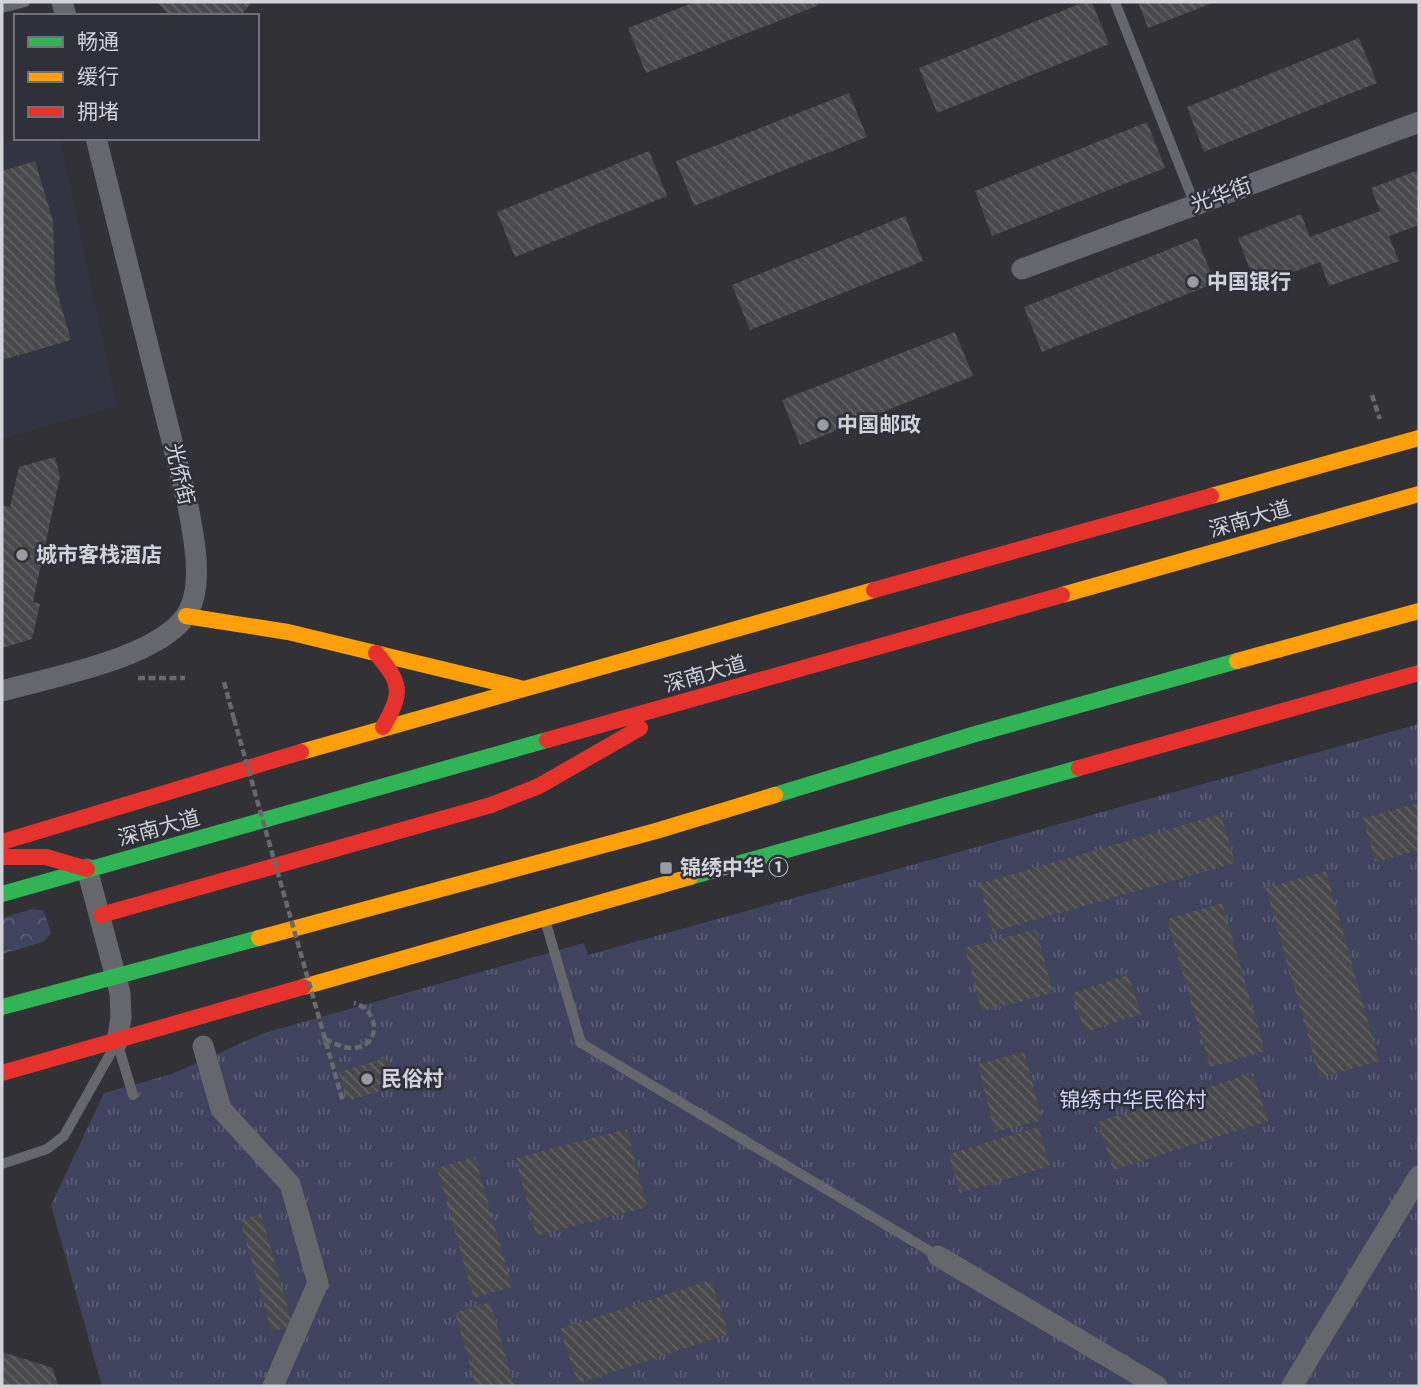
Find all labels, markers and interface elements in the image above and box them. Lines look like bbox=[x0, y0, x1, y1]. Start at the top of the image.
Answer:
legend bbox=[14, 14, 259, 140]
text: 畅通 bbox=[77, 28, 119, 53]
text: 缓行 bbox=[77, 63, 119, 88]
text: 拥堵 bbox=[77, 98, 119, 123]
street label: 光华街 bbox=[1187, 171, 1254, 216]
place label: 中国银行 bbox=[1207, 268, 1291, 293]
marker: 中国银行 bbox=[1185, 274, 1201, 290]
place label: 中国邮政 bbox=[837, 411, 921, 436]
marker: 中国邮政 bbox=[815, 417, 831, 433]
street label: 光侨街 bbox=[162, 440, 201, 507]
street label: 深南大道 bbox=[1206, 494, 1293, 541]
place label: 城市客栈酒店 bbox=[36, 541, 162, 566]
marker: 城市客栈酒店 bbox=[14, 547, 30, 563]
street label: 深南大道 bbox=[661, 649, 748, 696]
street label: 深南大道 bbox=[115, 804, 202, 849]
place label: 锦绣中华 ① bbox=[680, 854, 789, 879]
marker: 锦绣中华 ① bbox=[658, 860, 674, 876]
place label: 民俗村 bbox=[381, 1065, 444, 1090]
marker: 民俗村 bbox=[359, 1071, 375, 1087]
park label: 锦绣中华民俗村 bbox=[1060, 1086, 1207, 1111]

